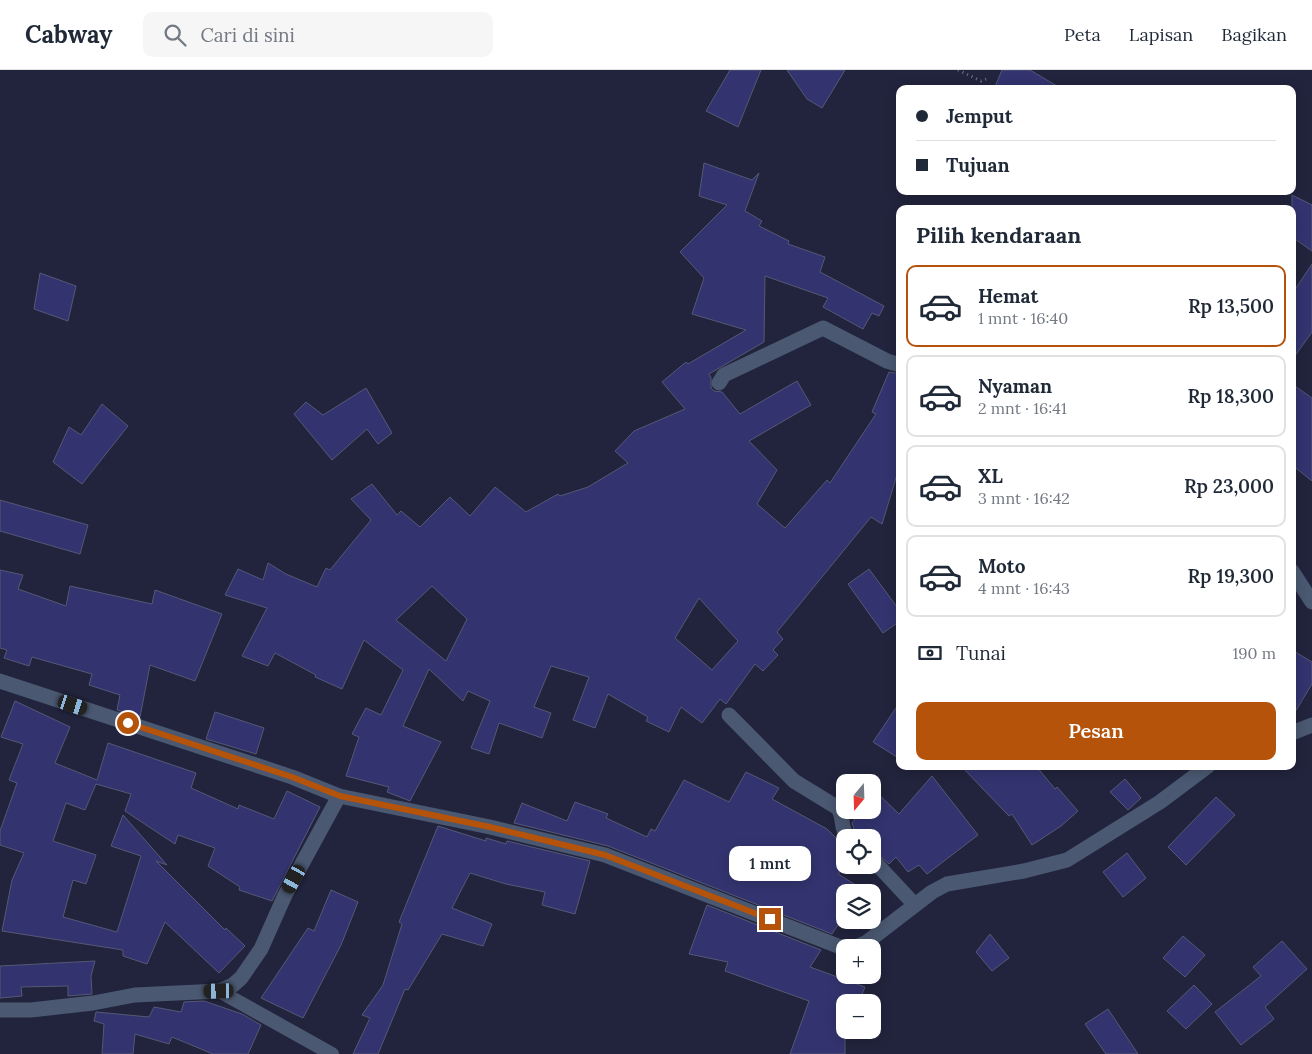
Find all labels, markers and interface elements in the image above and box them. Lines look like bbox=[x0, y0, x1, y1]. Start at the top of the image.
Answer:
search box bbox=[143, 12, 493, 57]
text: Cabway bbox=[25, 19, 113, 50]
icon: search bbox=[161, 21, 189, 49]
text: Cari di sini bbox=[201, 23, 295, 47]
text: Peta bbox=[1064, 23, 1101, 46]
text: Lapisan bbox=[1129, 23, 1193, 46]
text: Bagikan bbox=[1221, 23, 1287, 46]
text: Jemput bbox=[946, 104, 1013, 128]
text: Tujuan bbox=[946, 153, 1010, 177]
text: Pilih kendaraan bbox=[916, 221, 1081, 249]
icon: car bbox=[918, 284, 963, 329]
text: Hemat bbox=[978, 284, 1038, 308]
text: Rp 13,500 bbox=[1188, 294, 1274, 318]
text: 1 mnt · 16:40 bbox=[978, 308, 1068, 328]
icon: car bbox=[918, 374, 963, 419]
text: Nyaman bbox=[978, 374, 1052, 398]
text: Rp 18,300 bbox=[1187, 384, 1274, 408]
text: 2 mnt · 16:41 bbox=[978, 398, 1067, 418]
icon: car bbox=[918, 464, 963, 509]
text: XL bbox=[978, 464, 1003, 488]
text: Rp 23,000 bbox=[1184, 474, 1274, 498]
text: 3 mnt · 16:42 bbox=[978, 488, 1070, 508]
icon: car bbox=[918, 554, 963, 599]
text: Moto bbox=[978, 554, 1025, 578]
text: Rp 19,300 bbox=[1188, 564, 1274, 588]
text: 4 mnt · 16:43 bbox=[978, 578, 1070, 598]
icon: cash bbox=[916, 639, 944, 667]
text: Tunai bbox=[956, 641, 1006, 665]
text: 190 m bbox=[1232, 643, 1276, 663]
car bbox=[56, 693, 89, 717]
button: Pesan bbox=[916, 702, 1276, 760]
route start bbox=[117, 712, 139, 734]
north arrow bbox=[836, 774, 881, 819]
map controls bbox=[836, 774, 881, 1039]
button: locate bbox=[836, 829, 881, 874]
callout: 1 mnt bbox=[729, 846, 811, 882]
text: 1 mnt bbox=[749, 853, 791, 873]
car bbox=[280, 862, 307, 896]
button: layers bbox=[836, 884, 881, 929]
route end bbox=[759, 908, 781, 930]
button: + bbox=[836, 939, 881, 984]
car bbox=[203, 983, 234, 999]
button: − bbox=[836, 994, 881, 1039]

